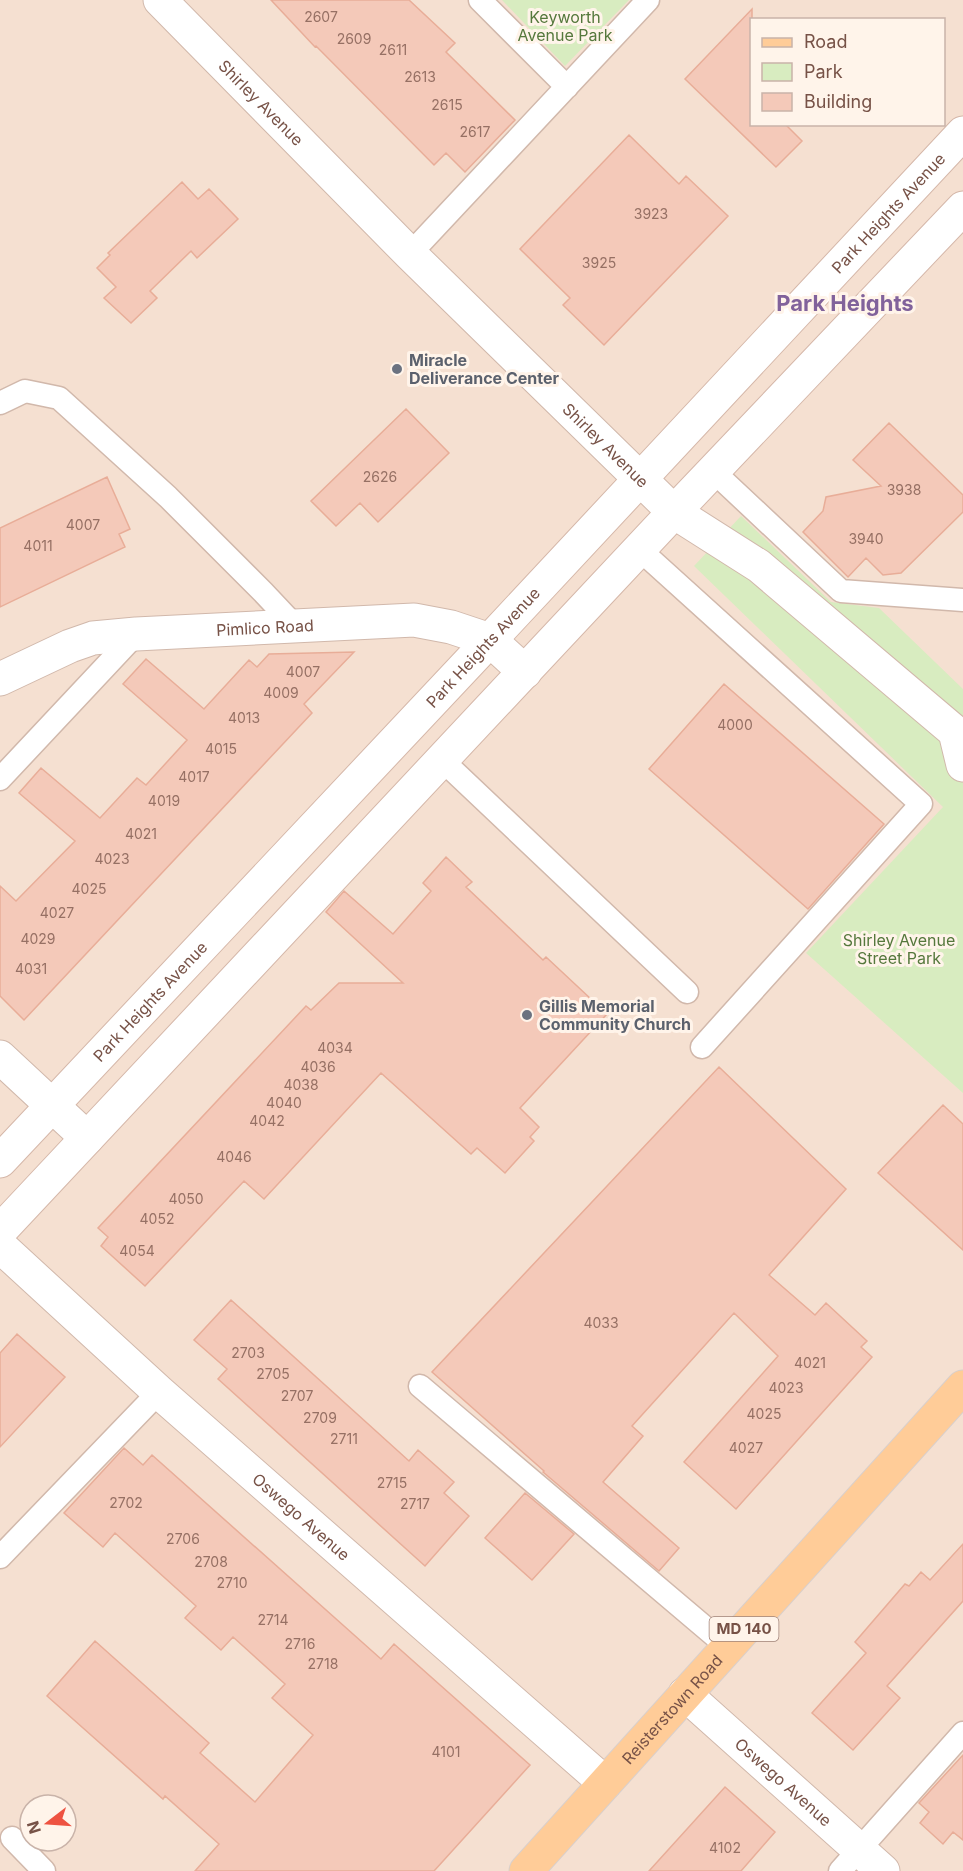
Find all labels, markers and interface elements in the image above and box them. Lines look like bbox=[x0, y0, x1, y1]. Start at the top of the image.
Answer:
park label: Keyworth Avenue Park bbox=[518, 7, 613, 45]
house number: 2607 bbox=[304, 8, 338, 25]
legend bbox=[750, 18, 945, 126]
house number: 2609 bbox=[337, 30, 371, 47]
text: Road bbox=[804, 31, 847, 52]
house number: 2611 bbox=[379, 41, 407, 58]
street label: Shirley Avenue bbox=[214, 56, 308, 150]
text: Park bbox=[804, 61, 843, 82]
house number: 2613 bbox=[404, 68, 436, 85]
text: Building bbox=[804, 91, 872, 112]
house number: 2615 bbox=[431, 96, 463, 113]
house number: 2617 bbox=[460, 123, 490, 140]
street label: Park Heights Avenue bbox=[827, 149, 949, 278]
house number: 3923 bbox=[634, 205, 668, 222]
house number: 3925 bbox=[582, 254, 616, 271]
district label: Park Heights bbox=[776, 290, 914, 316]
place label: Miracle Deliverance Center bbox=[409, 350, 559, 388]
marker: Miracle Deliverance Center bbox=[390, 362, 404, 376]
street label: Shirley Avenue bbox=[558, 399, 653, 492]
house number: 2626 bbox=[363, 468, 397, 485]
house number: 3938 bbox=[887, 481, 921, 498]
house number: 4007 bbox=[66, 516, 100, 533]
house number: 3940 bbox=[848, 530, 884, 547]
house number: 4011 bbox=[23, 537, 53, 554]
street label: Park Heights Avenue bbox=[422, 583, 544, 712]
street label: Pimlico Road bbox=[216, 615, 314, 640]
house number: 4007 bbox=[286, 663, 320, 680]
house number: 4009 bbox=[263, 684, 299, 701]
house number: 4013 bbox=[228, 709, 260, 726]
house number: 4000 bbox=[717, 716, 753, 733]
house number: 4015 bbox=[205, 740, 237, 757]
house number: 4017 bbox=[178, 768, 210, 785]
house number: 4019 bbox=[148, 792, 180, 809]
house number: 4021 bbox=[125, 825, 157, 842]
house number: 4023 bbox=[94, 850, 130, 867]
house number: 4025 bbox=[72, 880, 106, 897]
house number: 4027 bbox=[40, 904, 74, 921]
house number: 4029 bbox=[20, 930, 56, 947]
park label: Shirley Avenue Street Park bbox=[843, 930, 955, 968]
street label: Park Heights Avenue bbox=[89, 937, 211, 1066]
house number: 4031 bbox=[15, 960, 47, 977]
place label: Gillis Memorial Community Church bbox=[539, 996, 691, 1034]
marker: Gillis Memorial Community Church bbox=[520, 1008, 534, 1022]
house number: 4034 bbox=[317, 1039, 353, 1056]
house number: 4036 bbox=[300, 1058, 336, 1075]
house number: 4038 bbox=[283, 1076, 319, 1093]
house number: 4040 bbox=[266, 1094, 302, 1111]
house number: 4042 bbox=[249, 1112, 285, 1129]
house number: 4046 bbox=[216, 1148, 252, 1165]
house number: 4050 bbox=[168, 1190, 204, 1207]
house number: 4052 bbox=[140, 1210, 174, 1227]
house number: 4054 bbox=[119, 1242, 155, 1259]
house number: 4033 bbox=[583, 1314, 619, 1331]
house number: 2703 bbox=[231, 1344, 265, 1361]
house number: 4021 bbox=[794, 1354, 826, 1371]
house number: 2705 bbox=[256, 1365, 290, 1382]
house number: 4023 bbox=[768, 1379, 804, 1396]
house number: 2707 bbox=[281, 1387, 313, 1404]
house number: 4025 bbox=[747, 1405, 781, 1422]
house number: 2709 bbox=[303, 1409, 337, 1426]
house number: 2711 bbox=[330, 1430, 358, 1447]
house number: 4027 bbox=[729, 1439, 763, 1456]
street label: Oswego Avenue bbox=[248, 1469, 354, 1565]
house number: 2715 bbox=[377, 1474, 407, 1491]
house number: 2702 bbox=[109, 1494, 143, 1511]
house number: 2717 bbox=[400, 1495, 430, 1512]
house number: 2706 bbox=[166, 1530, 200, 1547]
house number: 2708 bbox=[194, 1553, 228, 1570]
house number: 2710 bbox=[217, 1574, 248, 1591]
house number: 2714 bbox=[257, 1611, 289, 1628]
road number: MD 140 bbox=[710, 1617, 778, 1641]
house number: 2716 bbox=[285, 1635, 315, 1652]
street label: Reisterstown Road bbox=[618, 1650, 727, 1768]
house number: 2718 bbox=[308, 1655, 338, 1672]
street label: Oswego Avenue bbox=[731, 1734, 836, 1830]
house number: 4101 bbox=[432, 1743, 461, 1760]
north arrow bbox=[18, 1793, 78, 1853]
text: N bbox=[22, 1819, 45, 1836]
house number: 4102 bbox=[709, 1839, 741, 1856]

